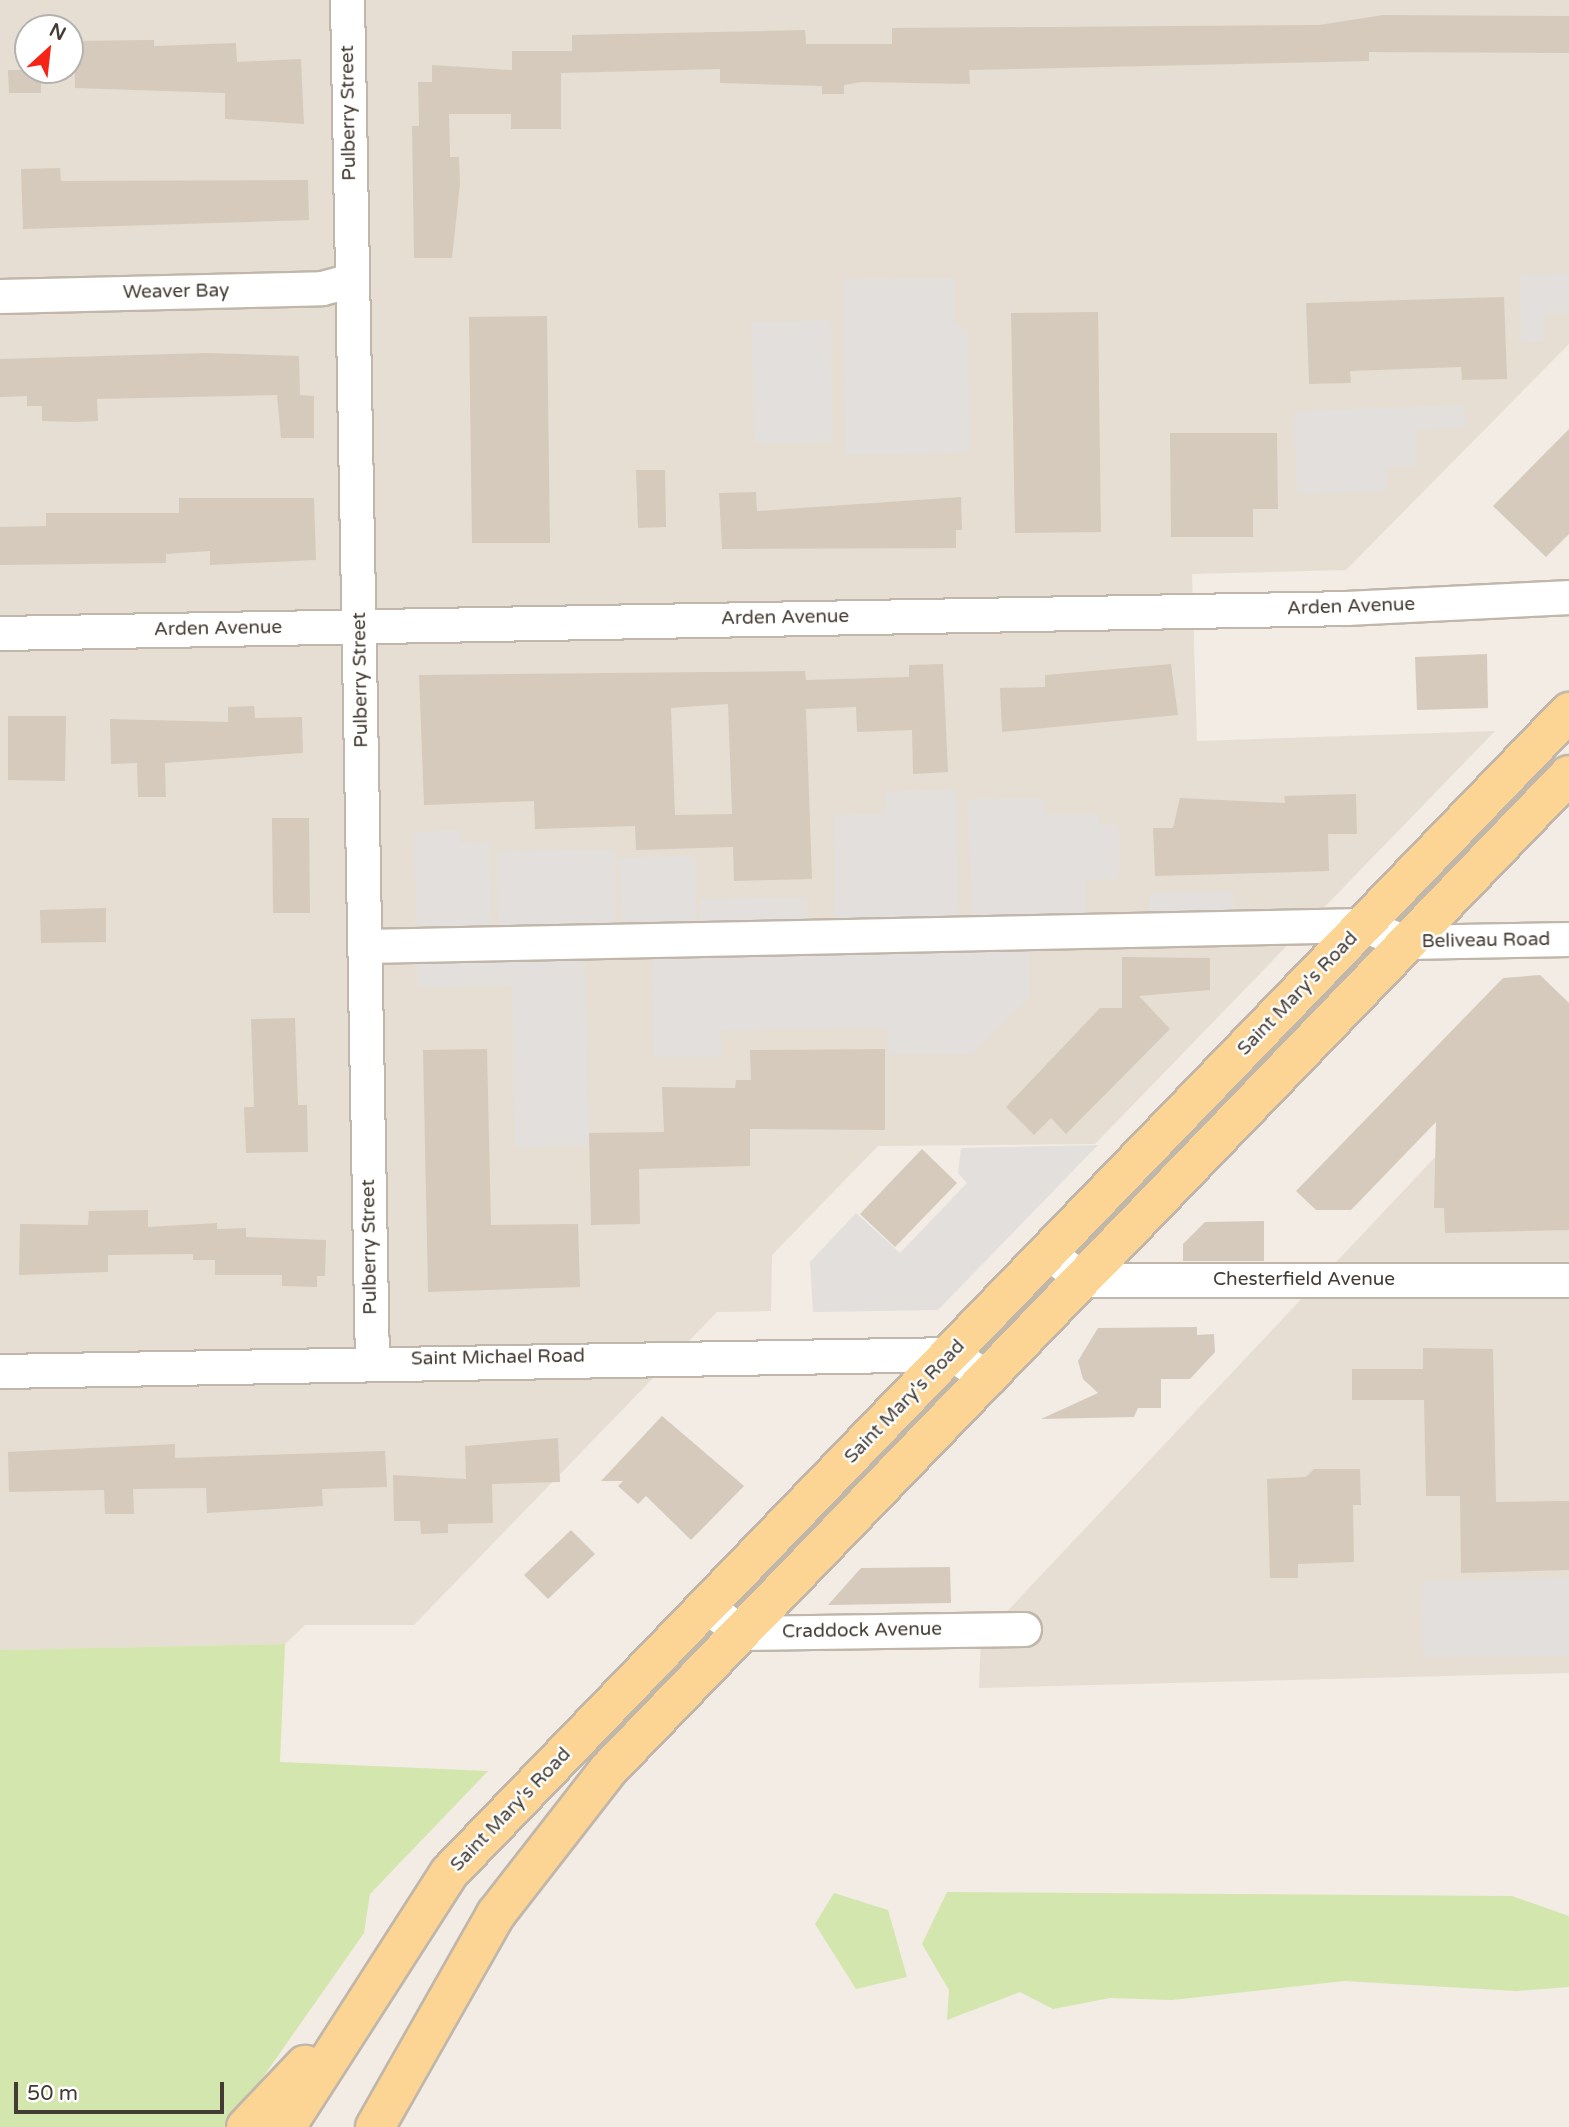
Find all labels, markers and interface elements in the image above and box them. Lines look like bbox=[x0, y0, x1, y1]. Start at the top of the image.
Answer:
north arrow bbox=[14, 14, 84, 84]
text: N bbox=[46, 19, 69, 45]
street label: Pulberry Street bbox=[336, 45, 362, 181]
street label: Weaver Bay bbox=[123, 280, 229, 304]
street label: Arden Avenue bbox=[1286, 593, 1416, 621]
street label: Arden Avenue bbox=[721, 605, 849, 631]
street label: Pulberry Street bbox=[348, 612, 374, 748]
street label: Arden Avenue bbox=[154, 616, 282, 642]
street label: Saint Mary's Road bbox=[1233, 927, 1363, 1061]
street label: Beliveau Road bbox=[1421, 928, 1551, 954]
street label: Pulberry Street bbox=[357, 1179, 383, 1315]
street label: Chesterfield Avenue bbox=[1213, 1269, 1395, 1291]
street label: Saint Mary's Road bbox=[840, 1335, 970, 1469]
street label: Saint Michael Road bbox=[411, 1345, 585, 1371]
street label: Craddock Avenue bbox=[782, 1618, 942, 1644]
street label: Saint Mary's Road bbox=[446, 1743, 576, 1877]
scale bar bbox=[18, 2068, 228, 2112]
text: 50 m bbox=[27, 2081, 78, 2106]

